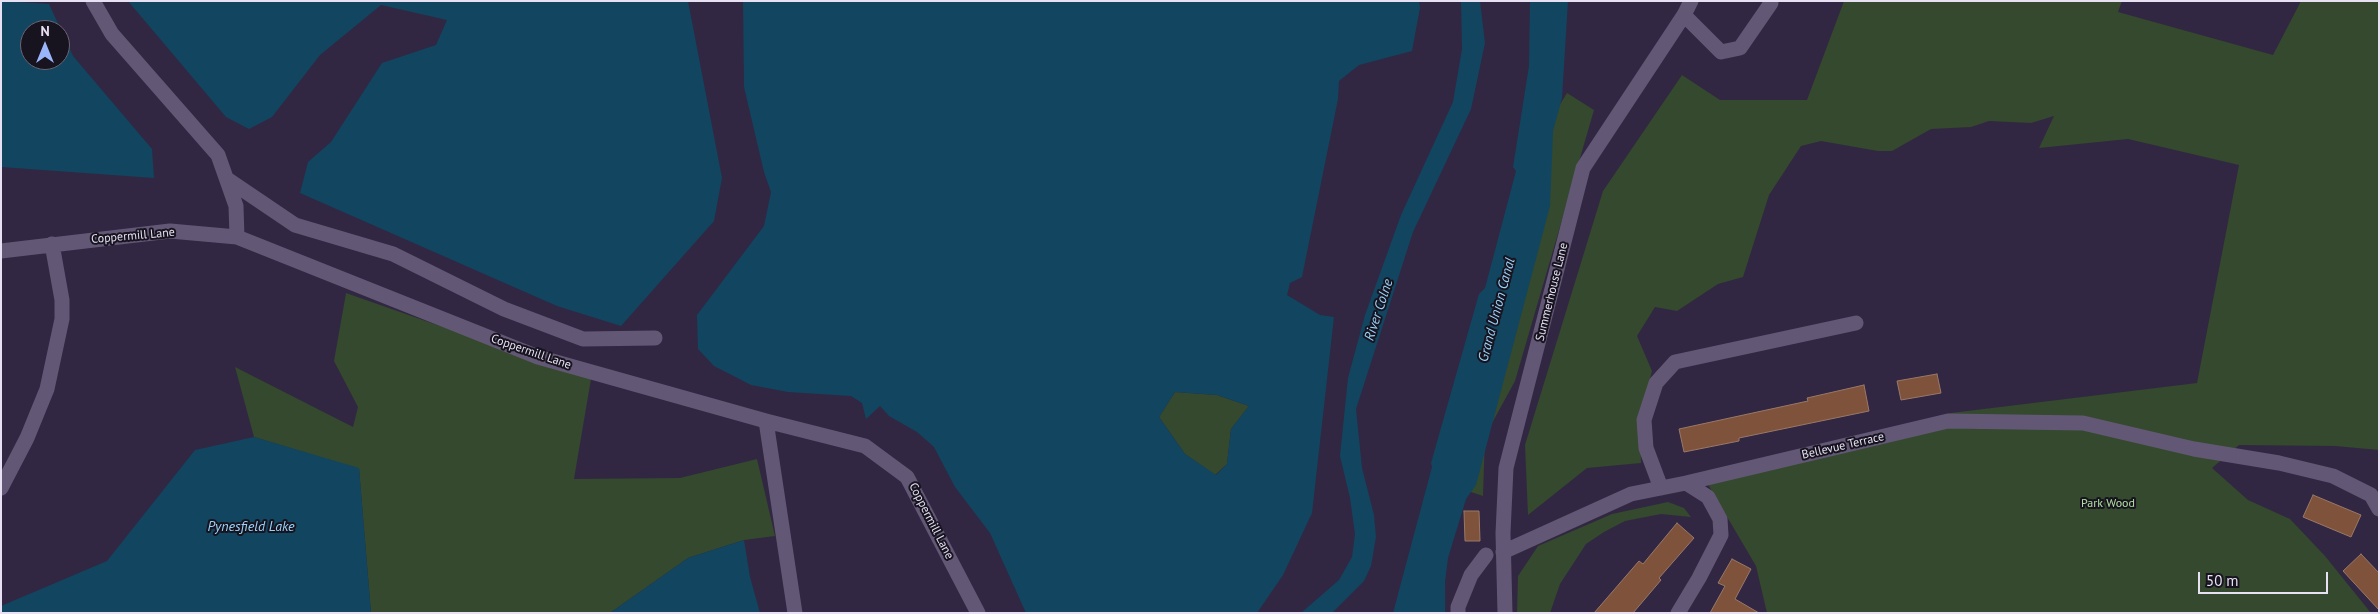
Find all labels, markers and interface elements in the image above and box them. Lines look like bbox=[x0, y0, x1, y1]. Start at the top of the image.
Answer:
north arrow bbox=[20, 20, 70, 70]
text: N bbox=[40, 22, 50, 40]
street label: Coppermill Lane bbox=[91, 225, 175, 247]
street label: Summerhouse Lane bbox=[1533, 241, 1571, 343]
water label: Grand Union Canal bbox=[1475, 256, 1519, 364]
water label: River Colne bbox=[1361, 277, 1397, 343]
street label: Coppermill Lane bbox=[489, 332, 573, 372]
street label: Bellevue Terrace bbox=[1800, 430, 1886, 462]
street label: Coppermill Lane bbox=[906, 480, 956, 562]
park label: Park Wood bbox=[2081, 497, 2135, 511]
water label: Pynesfield Lake bbox=[208, 519, 294, 535]
scale bar bbox=[2200, 562, 2330, 594]
text: 50 m bbox=[2206, 571, 2239, 590]

